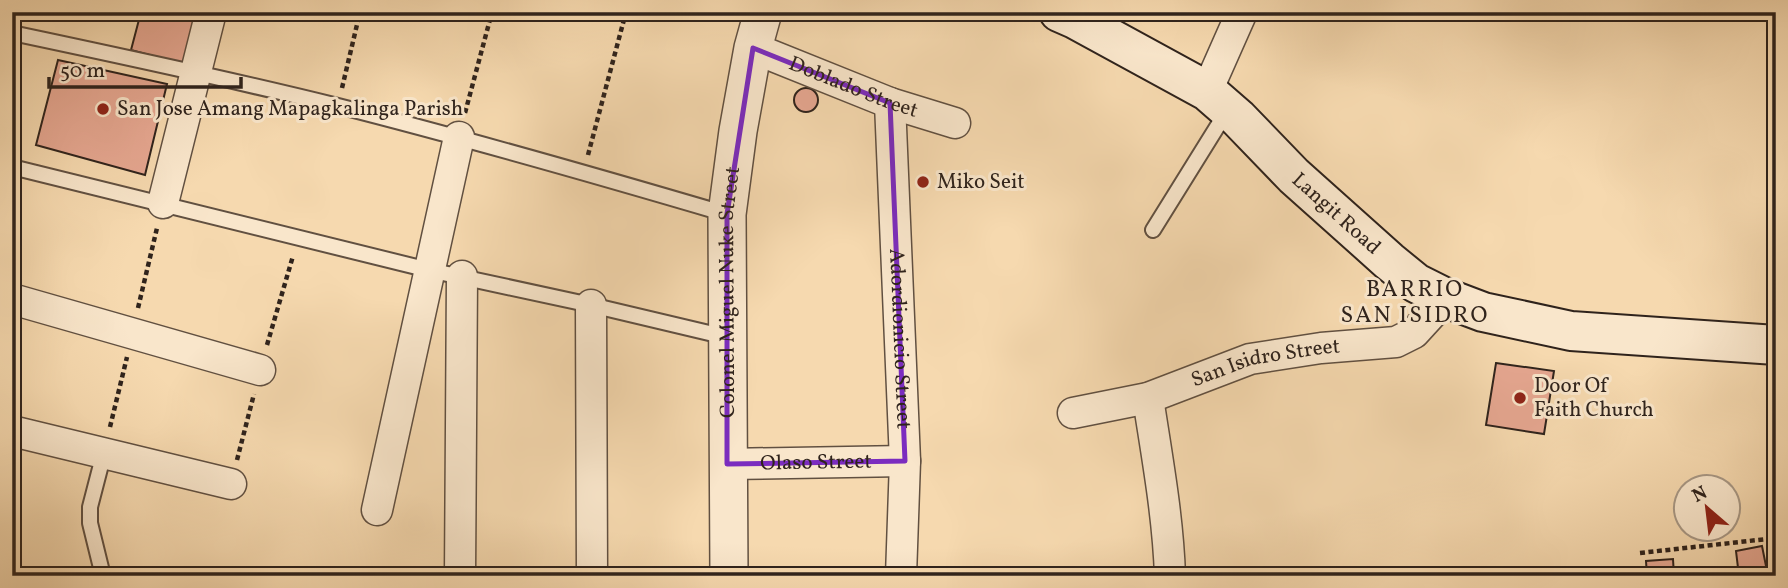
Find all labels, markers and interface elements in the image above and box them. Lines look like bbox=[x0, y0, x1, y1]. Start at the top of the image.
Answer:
scale bar bbox=[49, 46, 242, 90]
street label: Doblado Street bbox=[784, 49, 922, 125]
text: 50 m bbox=[60, 57, 105, 86]
place label: San Jose Amang Mapagkalinga Parish bbox=[117, 95, 463, 124]
marker: San Jose Amang Mapagkalinga Parish bbox=[95, 101, 111, 117]
street label: Colonel Miguel Nuke Street bbox=[712, 165, 748, 418]
street label: Langit Road bbox=[1285, 166, 1387, 261]
place label: Miko Seit bbox=[937, 168, 1025, 197]
marker: Miko Seit bbox=[915, 174, 931, 190]
street label: Adordionicio Street bbox=[882, 248, 918, 430]
district label: BARRIO SAN ISIDRO bbox=[1341, 274, 1489, 332]
street label: San Isidro Street bbox=[1187, 332, 1341, 395]
place label: Door Of Faith Church bbox=[1534, 372, 1654, 425]
marker: Door Of Faith Church bbox=[1512, 390, 1528, 406]
street label: Olaso Street bbox=[760, 447, 872, 478]
north arrow bbox=[1672, 472, 1742, 542]
text: N bbox=[1688, 480, 1712, 509]

